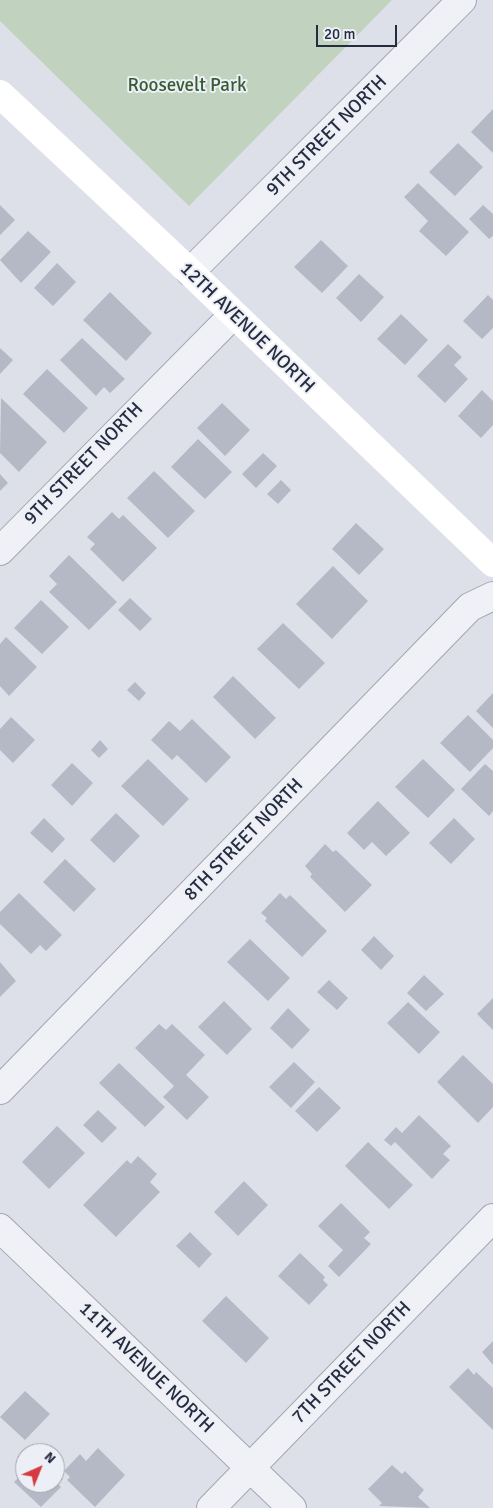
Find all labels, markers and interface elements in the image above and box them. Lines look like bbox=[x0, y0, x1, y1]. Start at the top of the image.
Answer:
scale bar bbox=[318, 15, 399, 47]
text: 20 m bbox=[324, 25, 355, 43]
street label: 9TH STREET NORTH bbox=[262, 71, 392, 201]
park label: Roosevelt Park bbox=[127, 75, 247, 97]
street label: 12TH AVENUE NORTH bbox=[175, 258, 319, 398]
street label: 9TH STREET NORTH bbox=[20, 398, 148, 530]
street label: 8TH STREET NORTH bbox=[180, 774, 308, 906]
street label: 7TH STREET NORTH bbox=[288, 1297, 416, 1429]
street label: 11TH AVENUE NORTH bbox=[74, 1298, 218, 1438]
north arrow bbox=[15, 1443, 65, 1493]
text: N bbox=[41, 1448, 59, 1467]

